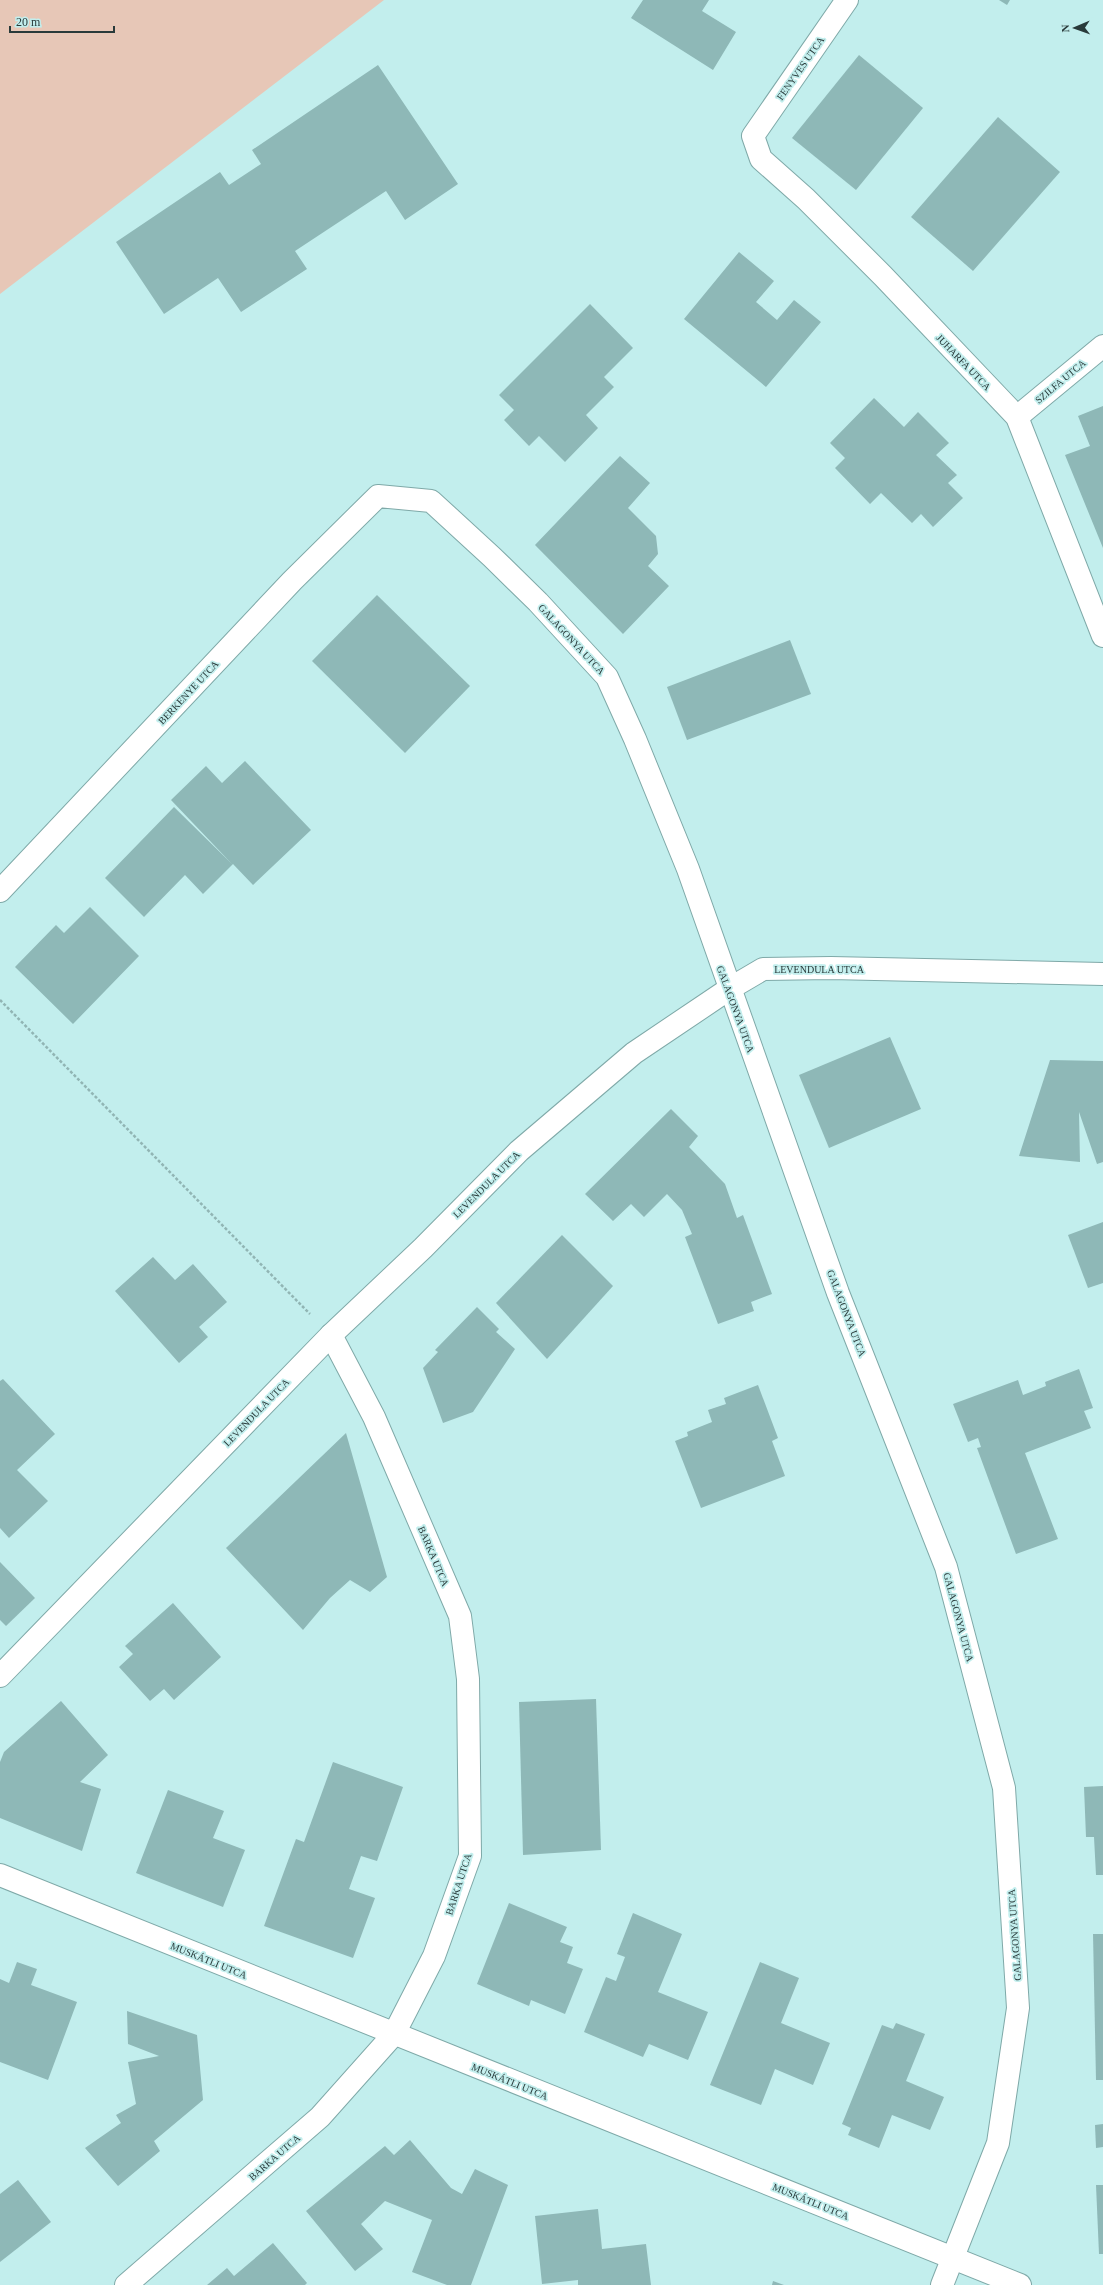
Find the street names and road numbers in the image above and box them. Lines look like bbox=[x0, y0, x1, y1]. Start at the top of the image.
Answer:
street label: FENYVES UTCA bbox=[774, 34, 827, 102]
street label: JUHARFA UTCA bbox=[934, 332, 994, 393]
street label: SZILFA UTCA bbox=[1033, 357, 1088, 406]
street label: GALAGONYA UTCA bbox=[536, 602, 608, 677]
street label: BERKENYE UTCA bbox=[156, 658, 221, 726]
street label: GALAGONYA UTCA bbox=[715, 964, 757, 1055]
street label: LEVENDULA UTCA bbox=[774, 964, 865, 975]
street label: LEVENDULA UTCA bbox=[451, 1148, 523, 1220]
street label: GALAGONYA UTCA bbox=[825, 1268, 868, 1359]
street label: LEVENDULA UTCA bbox=[221, 1376, 292, 1448]
street label: BARKA UTCA bbox=[416, 1525, 451, 1589]
street label: GALAGONYA UTCA bbox=[941, 1571, 976, 1664]
street label: BARKA UTCA bbox=[443, 1851, 474, 1916]
street label: GALAGONYA UTCA bbox=[1006, 1888, 1023, 1981]
street label: MUSKÁTLI UTCA bbox=[169, 1940, 249, 1981]
street label: MUSKÁTLI UTCA bbox=[470, 2061, 550, 2102]
street label: BARKA UTCA bbox=[246, 2132, 303, 2183]
street label: MUSKÁTLI UTCA bbox=[771, 2181, 851, 2222]

